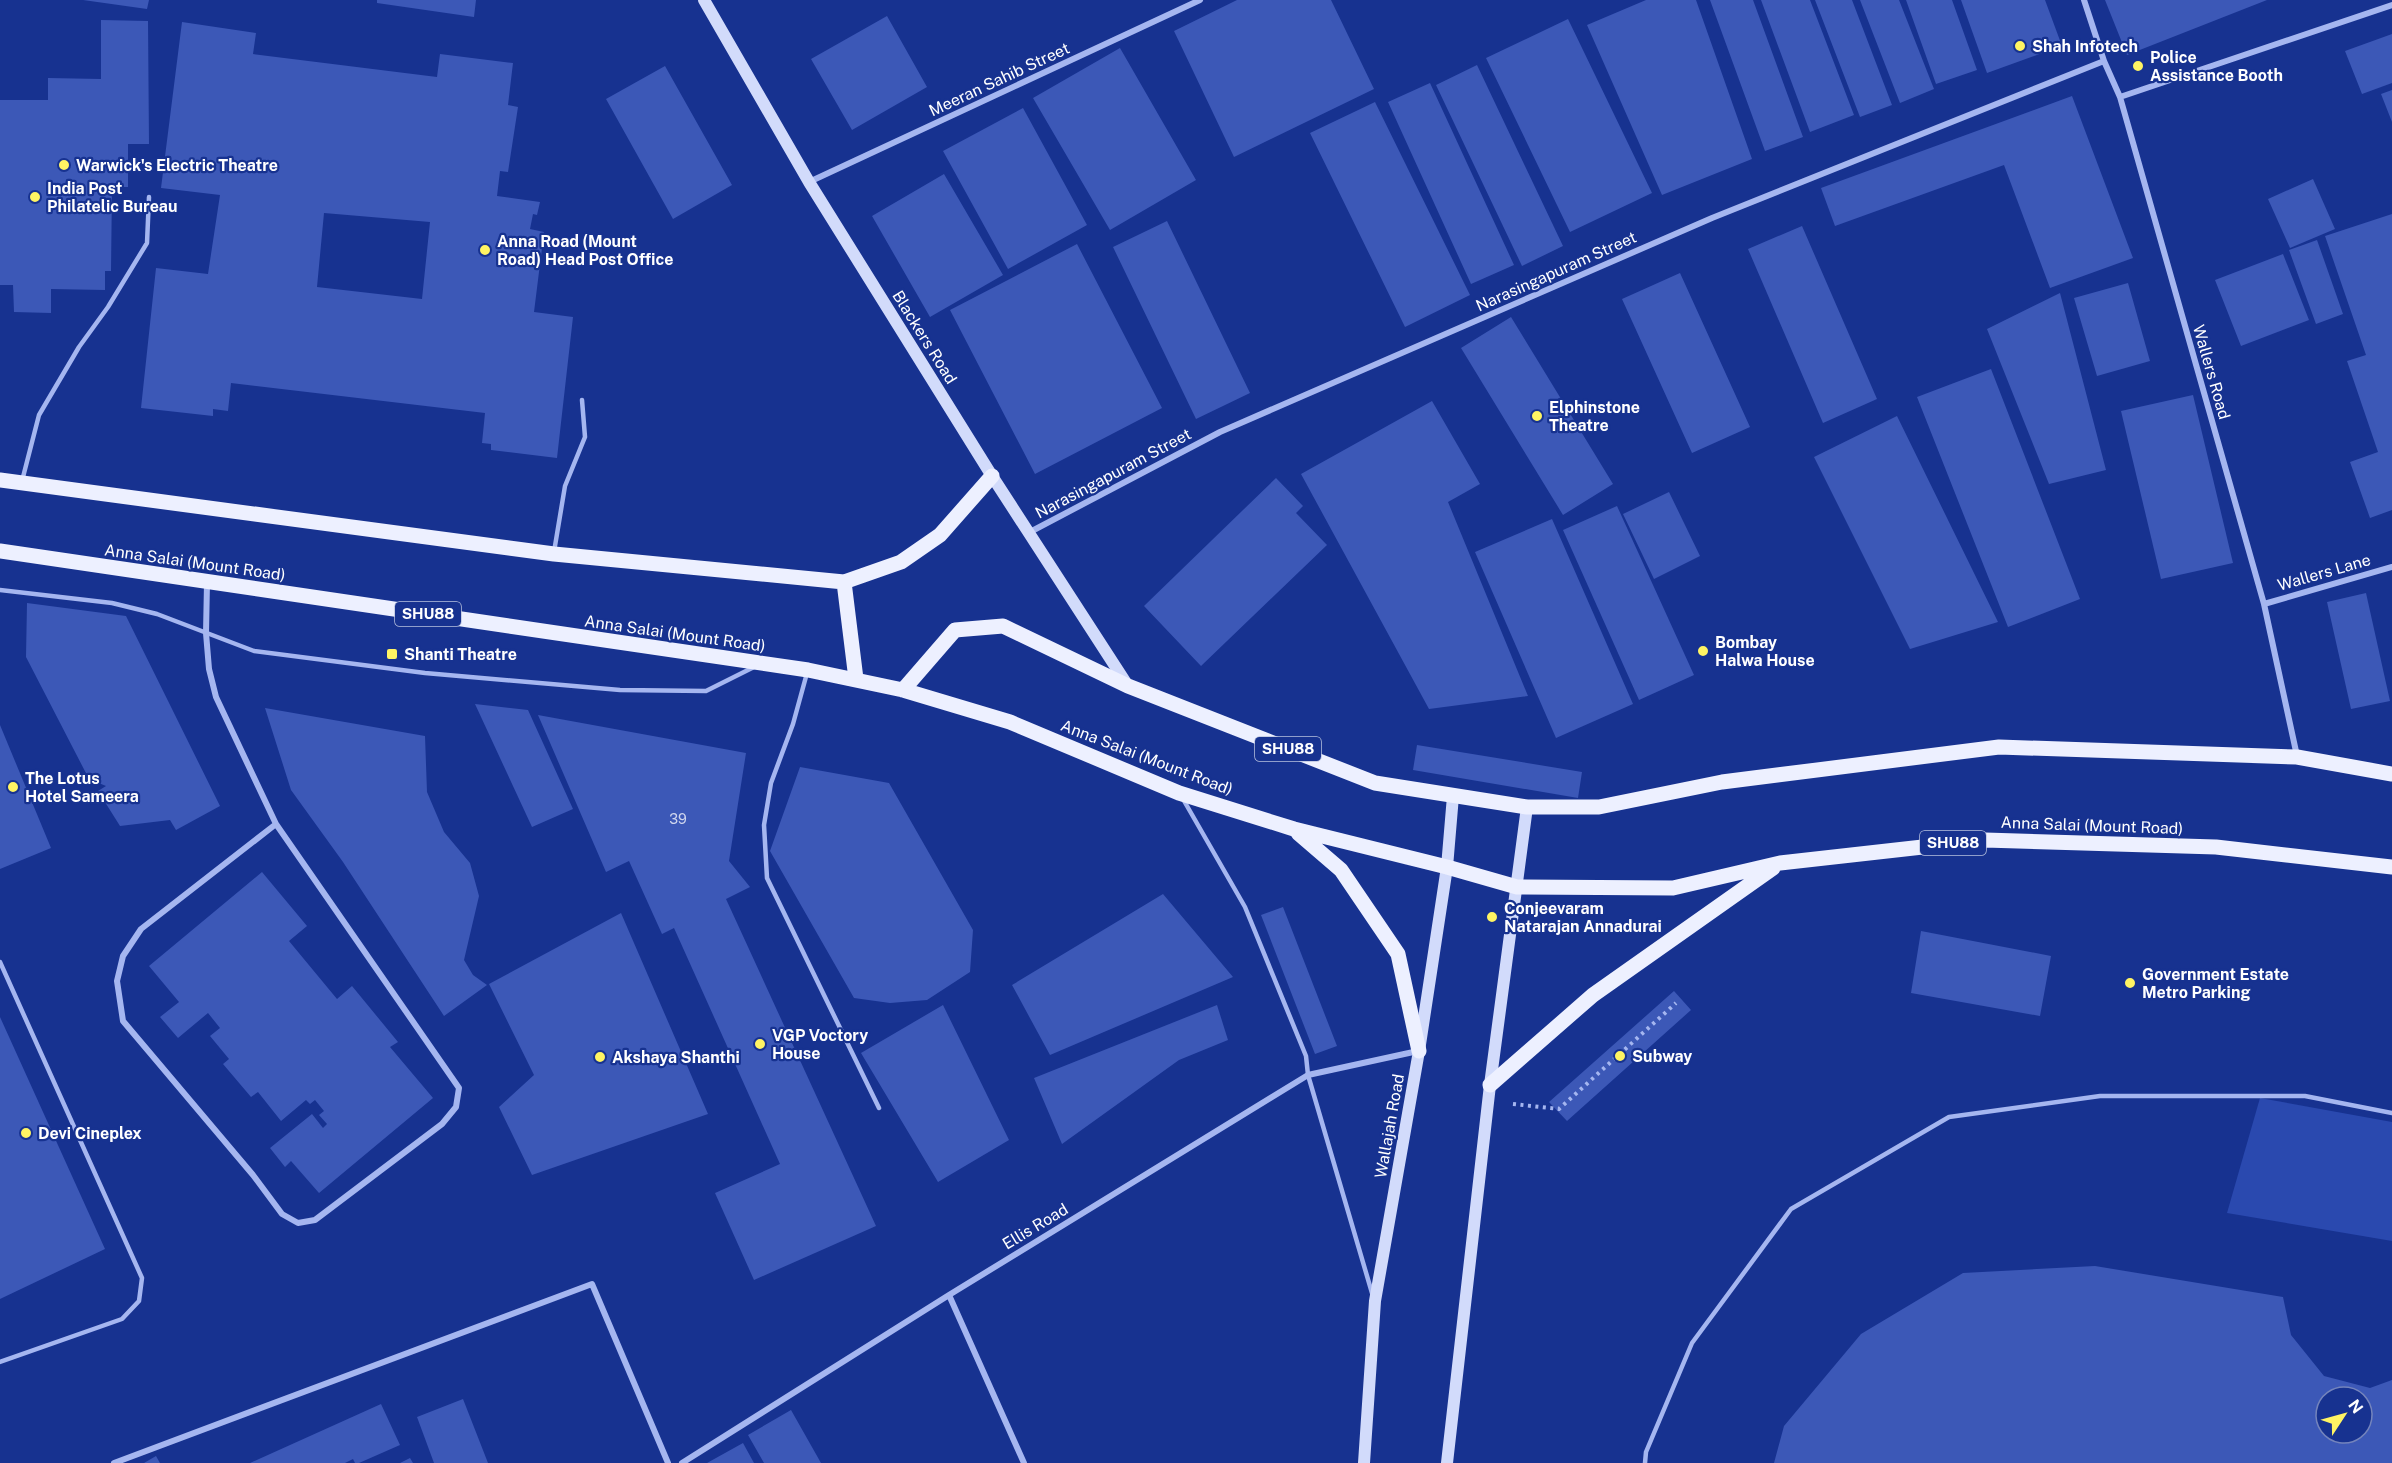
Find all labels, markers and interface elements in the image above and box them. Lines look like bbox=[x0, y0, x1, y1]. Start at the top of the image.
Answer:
place label: Shah Infotech bbox=[2032, 37, 2138, 56]
street label: Meeran Sahib Street bbox=[926, 39, 1073, 120]
marker: Shah Infotech bbox=[2013, 39, 2027, 53]
place label: Police Assistance Booth bbox=[2150, 48, 2283, 85]
marker: Police Assistance Booth bbox=[2131, 59, 2145, 73]
place label: Warwick's Electric Theatre bbox=[76, 156, 278, 175]
marker: Warwick's Electric Theatre bbox=[57, 158, 71, 172]
place label: India Post Philatelic Bureau bbox=[47, 179, 177, 216]
marker: India Post Philatelic Bureau bbox=[28, 190, 42, 204]
street label: Narasingapuram Street bbox=[1473, 227, 1639, 315]
place label: Anna Road (Mount Road) Head Post Office bbox=[497, 232, 673, 269]
marker: Anna Road (Mount Road) Head Post Office bbox=[478, 243, 492, 257]
street label: Blackers Road bbox=[888, 287, 961, 388]
street label: Wallers Road bbox=[2189, 323, 2234, 422]
place label: Elphinstone Theatre bbox=[1549, 398, 1640, 435]
marker: Elphinstone Theatre bbox=[1530, 409, 1544, 423]
street label: Narasingapuram Street bbox=[1032, 424, 1194, 523]
street label: Anna Salai (Mount Road) bbox=[103, 540, 287, 585]
street label: Wallers Lane bbox=[2275, 550, 2373, 595]
road number: SHU88 bbox=[395, 602, 461, 626]
street label: Anna Salai (Mount Road) bbox=[583, 611, 767, 656]
place label: Bombay Halwa House bbox=[1715, 633, 1815, 670]
marker: Bombay Halwa House bbox=[1696, 644, 1710, 658]
place label: Shanti Theatre bbox=[404, 645, 517, 664]
marker: Shanti Theatre bbox=[385, 647, 399, 661]
street label: Anna Salai (Mount Road) bbox=[1058, 716, 1235, 799]
road number: SHU88 bbox=[1255, 737, 1321, 761]
place label: The Lotus Hotel Sameera bbox=[25, 769, 139, 806]
marker: The Lotus Hotel Sameera bbox=[6, 780, 20, 794]
house number: 39 bbox=[669, 811, 687, 827]
street label: Anna Salai (Mount Road) bbox=[2000, 813, 2184, 838]
road number: SHU88 bbox=[1920, 831, 1986, 855]
place label: Conjeevaram Natarajan Annadurai bbox=[1504, 899, 1662, 936]
marker: Conjeevaram Natarajan Annadurai bbox=[1485, 910, 1499, 924]
place label: Government Estate Metro Parking bbox=[2142, 965, 2289, 1002]
marker: Government Estate Metro Parking bbox=[2123, 976, 2137, 990]
place label: VGP Voctory House bbox=[772, 1026, 868, 1063]
marker: VGP Voctory House bbox=[753, 1037, 767, 1051]
place label: Subway bbox=[1632, 1047, 1692, 1066]
place label: Akshaya Shanthi bbox=[612, 1048, 740, 1067]
marker: Subway bbox=[1613, 1049, 1627, 1063]
marker: Akshaya Shanthi bbox=[593, 1050, 607, 1064]
street label: Wallajah Road bbox=[1371, 1072, 1408, 1180]
place label: Devi Cineplex bbox=[38, 1124, 142, 1143]
marker: Devi Cineplex bbox=[19, 1126, 33, 1140]
street label: Ellis Road bbox=[999, 1200, 1071, 1253]
north arrow bbox=[2314, 1385, 2374, 1445]
text: N bbox=[2344, 1396, 2367, 1417]

